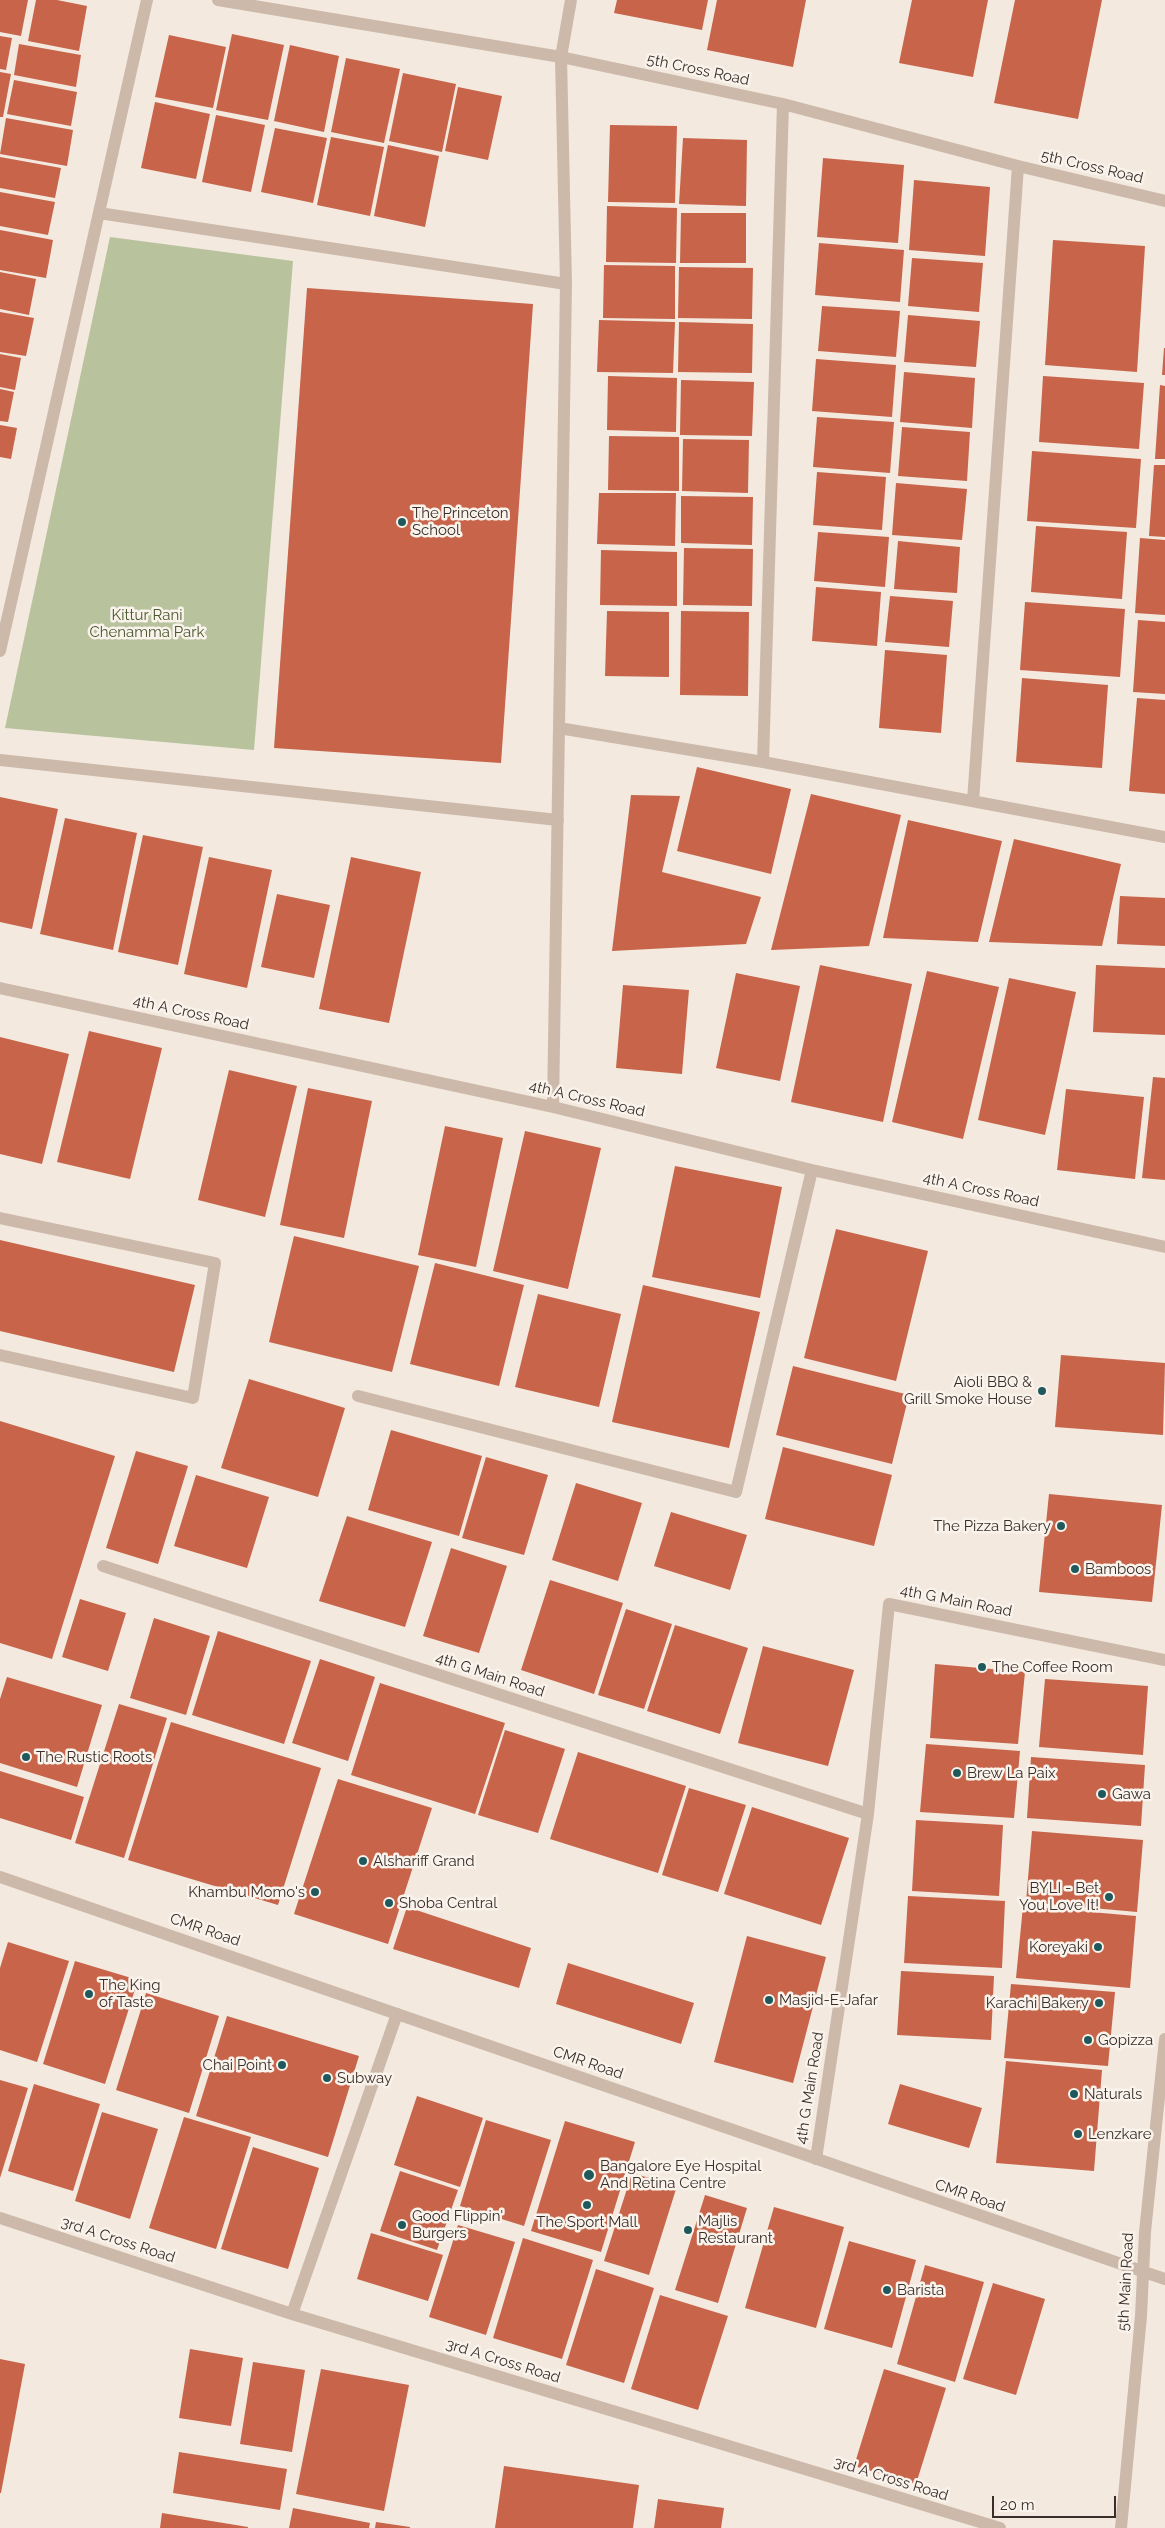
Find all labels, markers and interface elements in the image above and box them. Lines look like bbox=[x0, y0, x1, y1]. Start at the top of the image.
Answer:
street label: 5th Cross Road bbox=[645, 50, 751, 90]
street label: 5th Cross Road bbox=[1039, 146, 1145, 188]
place label: The Princeton School bbox=[412, 504, 509, 539]
marker: The Princeton School bbox=[396, 516, 408, 528]
park label: Kittur Rani Chenamma Park bbox=[90, 606, 204, 641]
street label: 4th A Cross Road bbox=[131, 992, 251, 1034]
street label: 4th A Cross Road bbox=[527, 1077, 647, 1121]
street label: 4th A Cross Road bbox=[921, 1169, 1041, 1211]
place label: Aioli BBQ & Grill Smoke House bbox=[904, 1373, 1032, 1408]
marker: Aioli BBQ & Grill Smoke House bbox=[1036, 1385, 1048, 1397]
place label: The Pizza Bakery bbox=[933, 1517, 1051, 1535]
marker: The Pizza Bakery bbox=[1055, 1520, 1067, 1532]
place label: Bamboos bbox=[1085, 1560, 1151, 1578]
marker: Bamboos bbox=[1069, 1563, 1081, 1575]
street label: 4th G Main Road bbox=[899, 1581, 1013, 1621]
street label: 4th G Main Road bbox=[433, 1649, 547, 1701]
place label: The Coffee Room bbox=[992, 1658, 1113, 1676]
marker: The Coffee Room bbox=[976, 1661, 988, 1673]
place label: The Rustic Roots bbox=[36, 1748, 152, 1766]
marker: The Rustic Roots bbox=[20, 1751, 32, 1763]
place label: Brew La Paix bbox=[967, 1764, 1056, 1782]
marker: Brew La Paix bbox=[951, 1767, 963, 1779]
place label: Gawa bbox=[1112, 1785, 1151, 1803]
marker: Gawa bbox=[1096, 1788, 1108, 1800]
place label: Alshariff Grand bbox=[373, 1852, 475, 1870]
marker: Alshariff Grand bbox=[357, 1855, 369, 1867]
place label: BYLI - Bet You Love It! bbox=[1019, 1879, 1099, 1914]
place label: Khambu Momo's bbox=[188, 1883, 305, 1901]
marker: Khambu Momo's bbox=[309, 1886, 321, 1898]
marker: BYLI - Bet You Love It! bbox=[1103, 1891, 1115, 1903]
place label: Shoba Central bbox=[399, 1894, 497, 1912]
marker: Shoba Central bbox=[383, 1897, 395, 1909]
street label: CMR Road bbox=[168, 1910, 242, 1950]
place label: Koreyaki bbox=[1029, 1938, 1088, 1956]
marker: Koreyaki bbox=[1092, 1941, 1104, 1953]
place label: The King of Taste bbox=[99, 1976, 160, 2011]
marker: The King of Taste bbox=[83, 1988, 95, 2000]
place label: Masjid-E-Jafar bbox=[779, 1991, 878, 2009]
marker: Masjid-E-Jafar bbox=[763, 1994, 775, 2006]
place label: Karachi Bakery bbox=[986, 1994, 1089, 2012]
marker: Karachi Bakery bbox=[1093, 1997, 1105, 2009]
street label: 4th G Main Road bbox=[792, 2031, 828, 2145]
place label: Gopizza bbox=[1098, 2031, 1153, 2049]
marker: Gopizza bbox=[1082, 2034, 1094, 2046]
street label: CMR Road bbox=[551, 2043, 625, 2083]
place label: Chai Point bbox=[203, 2056, 272, 2074]
marker: Chai Point bbox=[276, 2059, 288, 2071]
place label: Subway bbox=[337, 2069, 392, 2087]
marker: Subway bbox=[321, 2072, 333, 2084]
place label: Naturals bbox=[1084, 2085, 1142, 2103]
marker: Naturals bbox=[1068, 2088, 1080, 2100]
place label: Lenzkare bbox=[1088, 2125, 1151, 2143]
marker: Lenzkare bbox=[1072, 2128, 1084, 2140]
place label: Bangalore Eye Hospital And Retina Centre bbox=[600, 2157, 761, 2192]
marker: Bangalore Eye Hospital And Retina Centre bbox=[582, 2168, 596, 2182]
street label: CMR Road bbox=[933, 2176, 1007, 2216]
marker: The Sport Mall bbox=[581, 2199, 593, 2211]
place label: Good Flippin' Burgers bbox=[412, 2207, 503, 2242]
place label: Majlis Restaurant bbox=[698, 2212, 773, 2247]
street label: 3rd A Cross Road bbox=[59, 2213, 177, 2267]
place label: The Sport Mall bbox=[536, 2213, 638, 2231]
marker: Good Flippin' Burgers bbox=[396, 2219, 408, 2231]
marker: Majlis Restaurant bbox=[682, 2224, 694, 2236]
street label: 5th Main Road bbox=[1114, 2232, 1138, 2332]
place label: Barista bbox=[897, 2281, 944, 2299]
marker: Barista bbox=[881, 2284, 893, 2296]
street label: 3rd A Cross Road bbox=[444, 2335, 562, 2387]
street label: 3rd A Cross Road bbox=[832, 2453, 950, 2505]
scale bar bbox=[995, 2486, 1119, 2518]
text: 20 m bbox=[1000, 2496, 1035, 2514]

